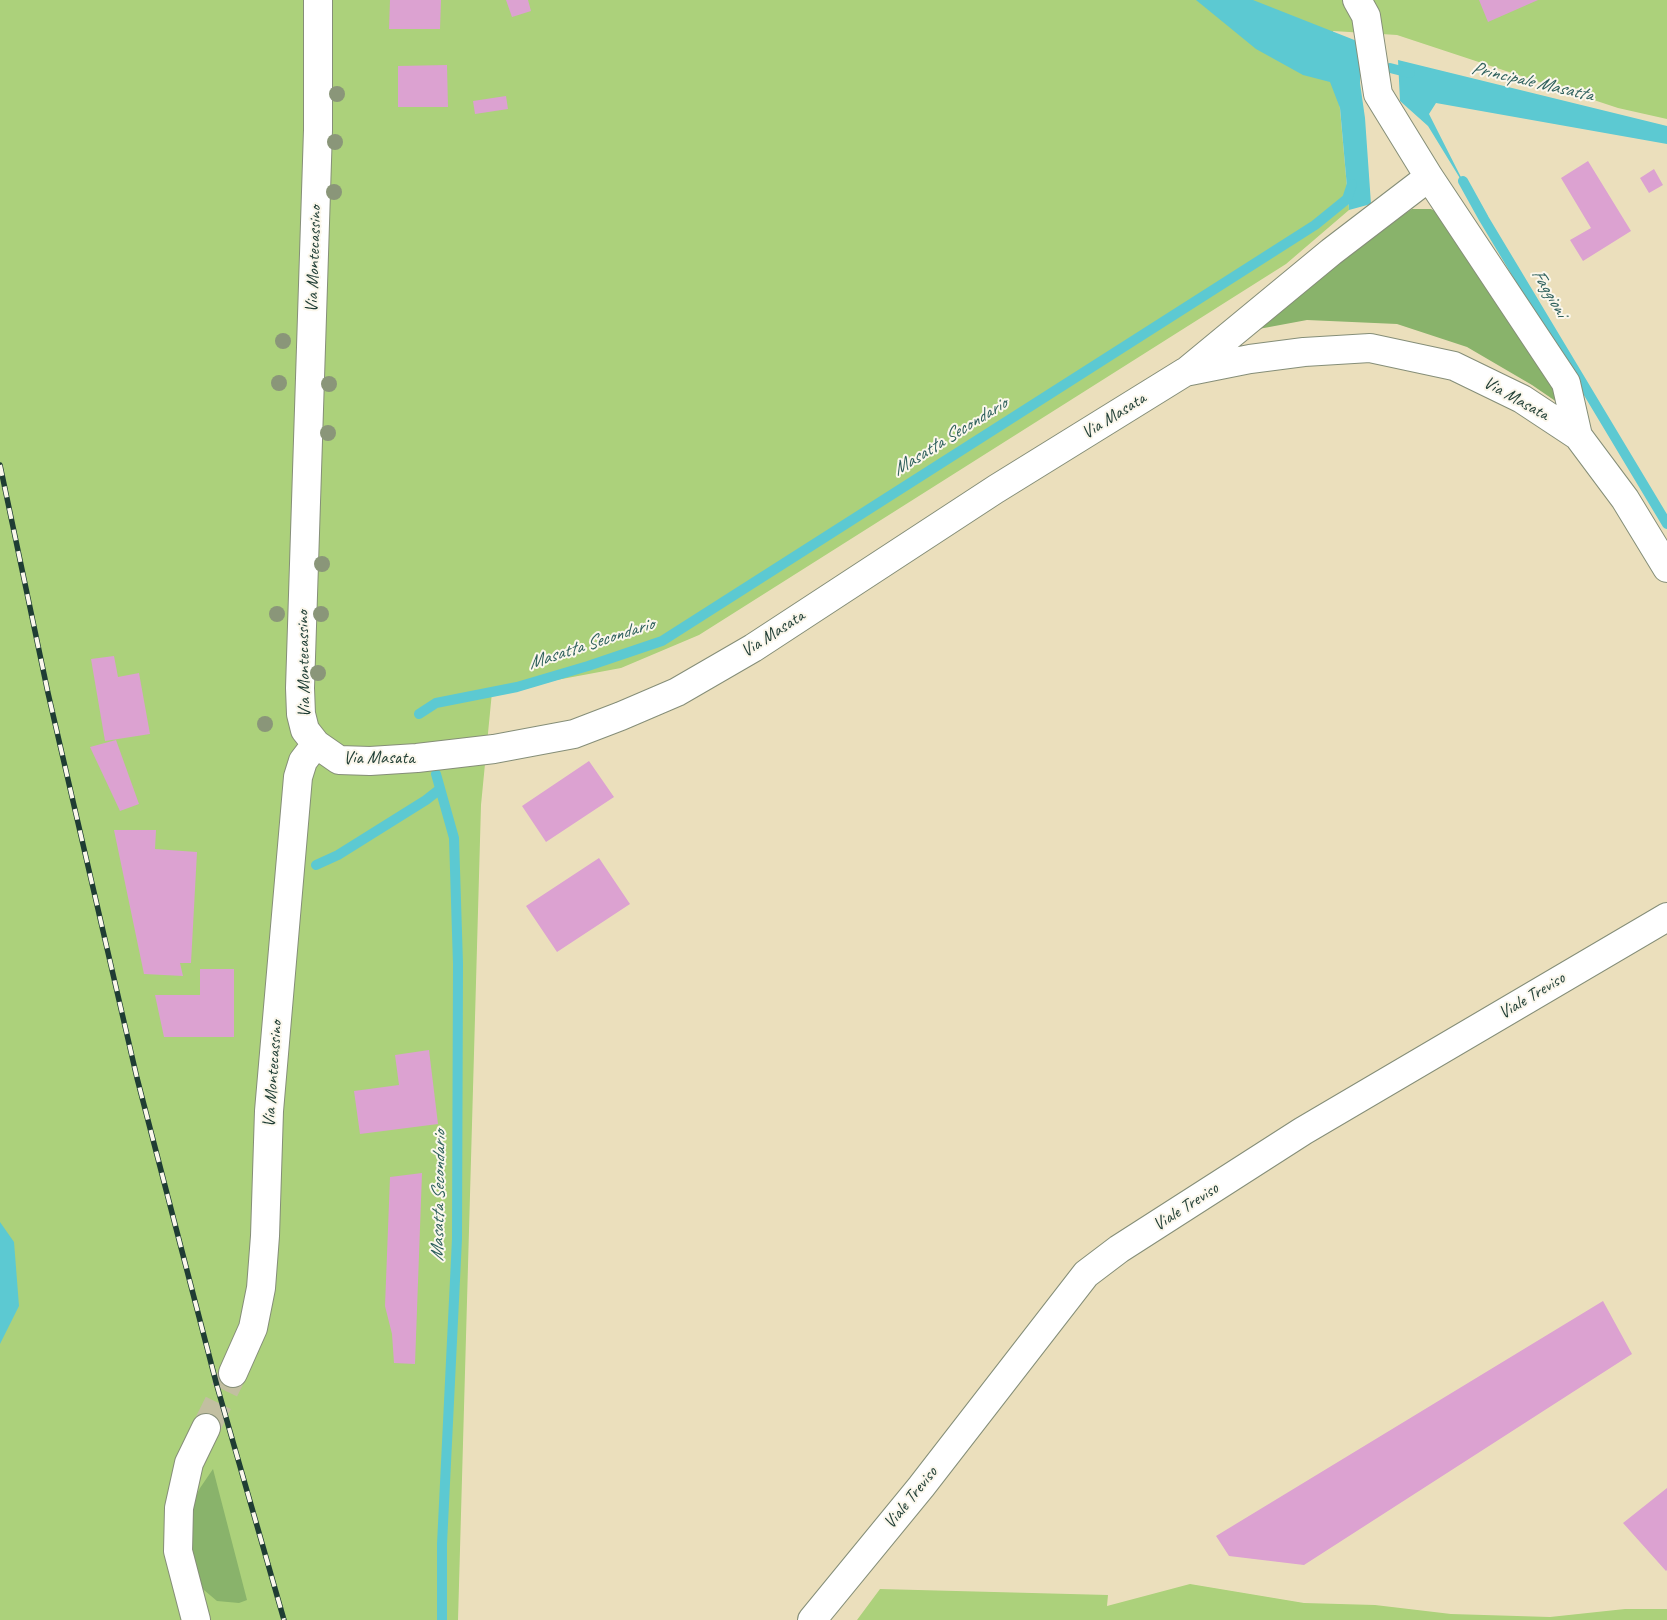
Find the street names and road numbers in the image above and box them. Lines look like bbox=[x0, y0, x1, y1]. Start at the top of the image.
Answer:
street label: Via Montecassino bbox=[301, 205, 327, 313]
street label: Via Masata bbox=[1480, 372, 1552, 426]
street label: Via Masata bbox=[1078, 388, 1150, 444]
street label: Via Masata bbox=[737, 606, 809, 662]
street label: Via Montecassino bbox=[292, 610, 316, 718]
street label: Via Masata bbox=[343, 747, 415, 769]
street label: Viale Treviso bbox=[1495, 968, 1569, 1024]
street label: Via Montecassino bbox=[258, 1020, 288, 1128]
street label: Viale Treviso bbox=[1149, 1178, 1223, 1236]
street label: Viale Treviso bbox=[879, 1463, 943, 1533]

